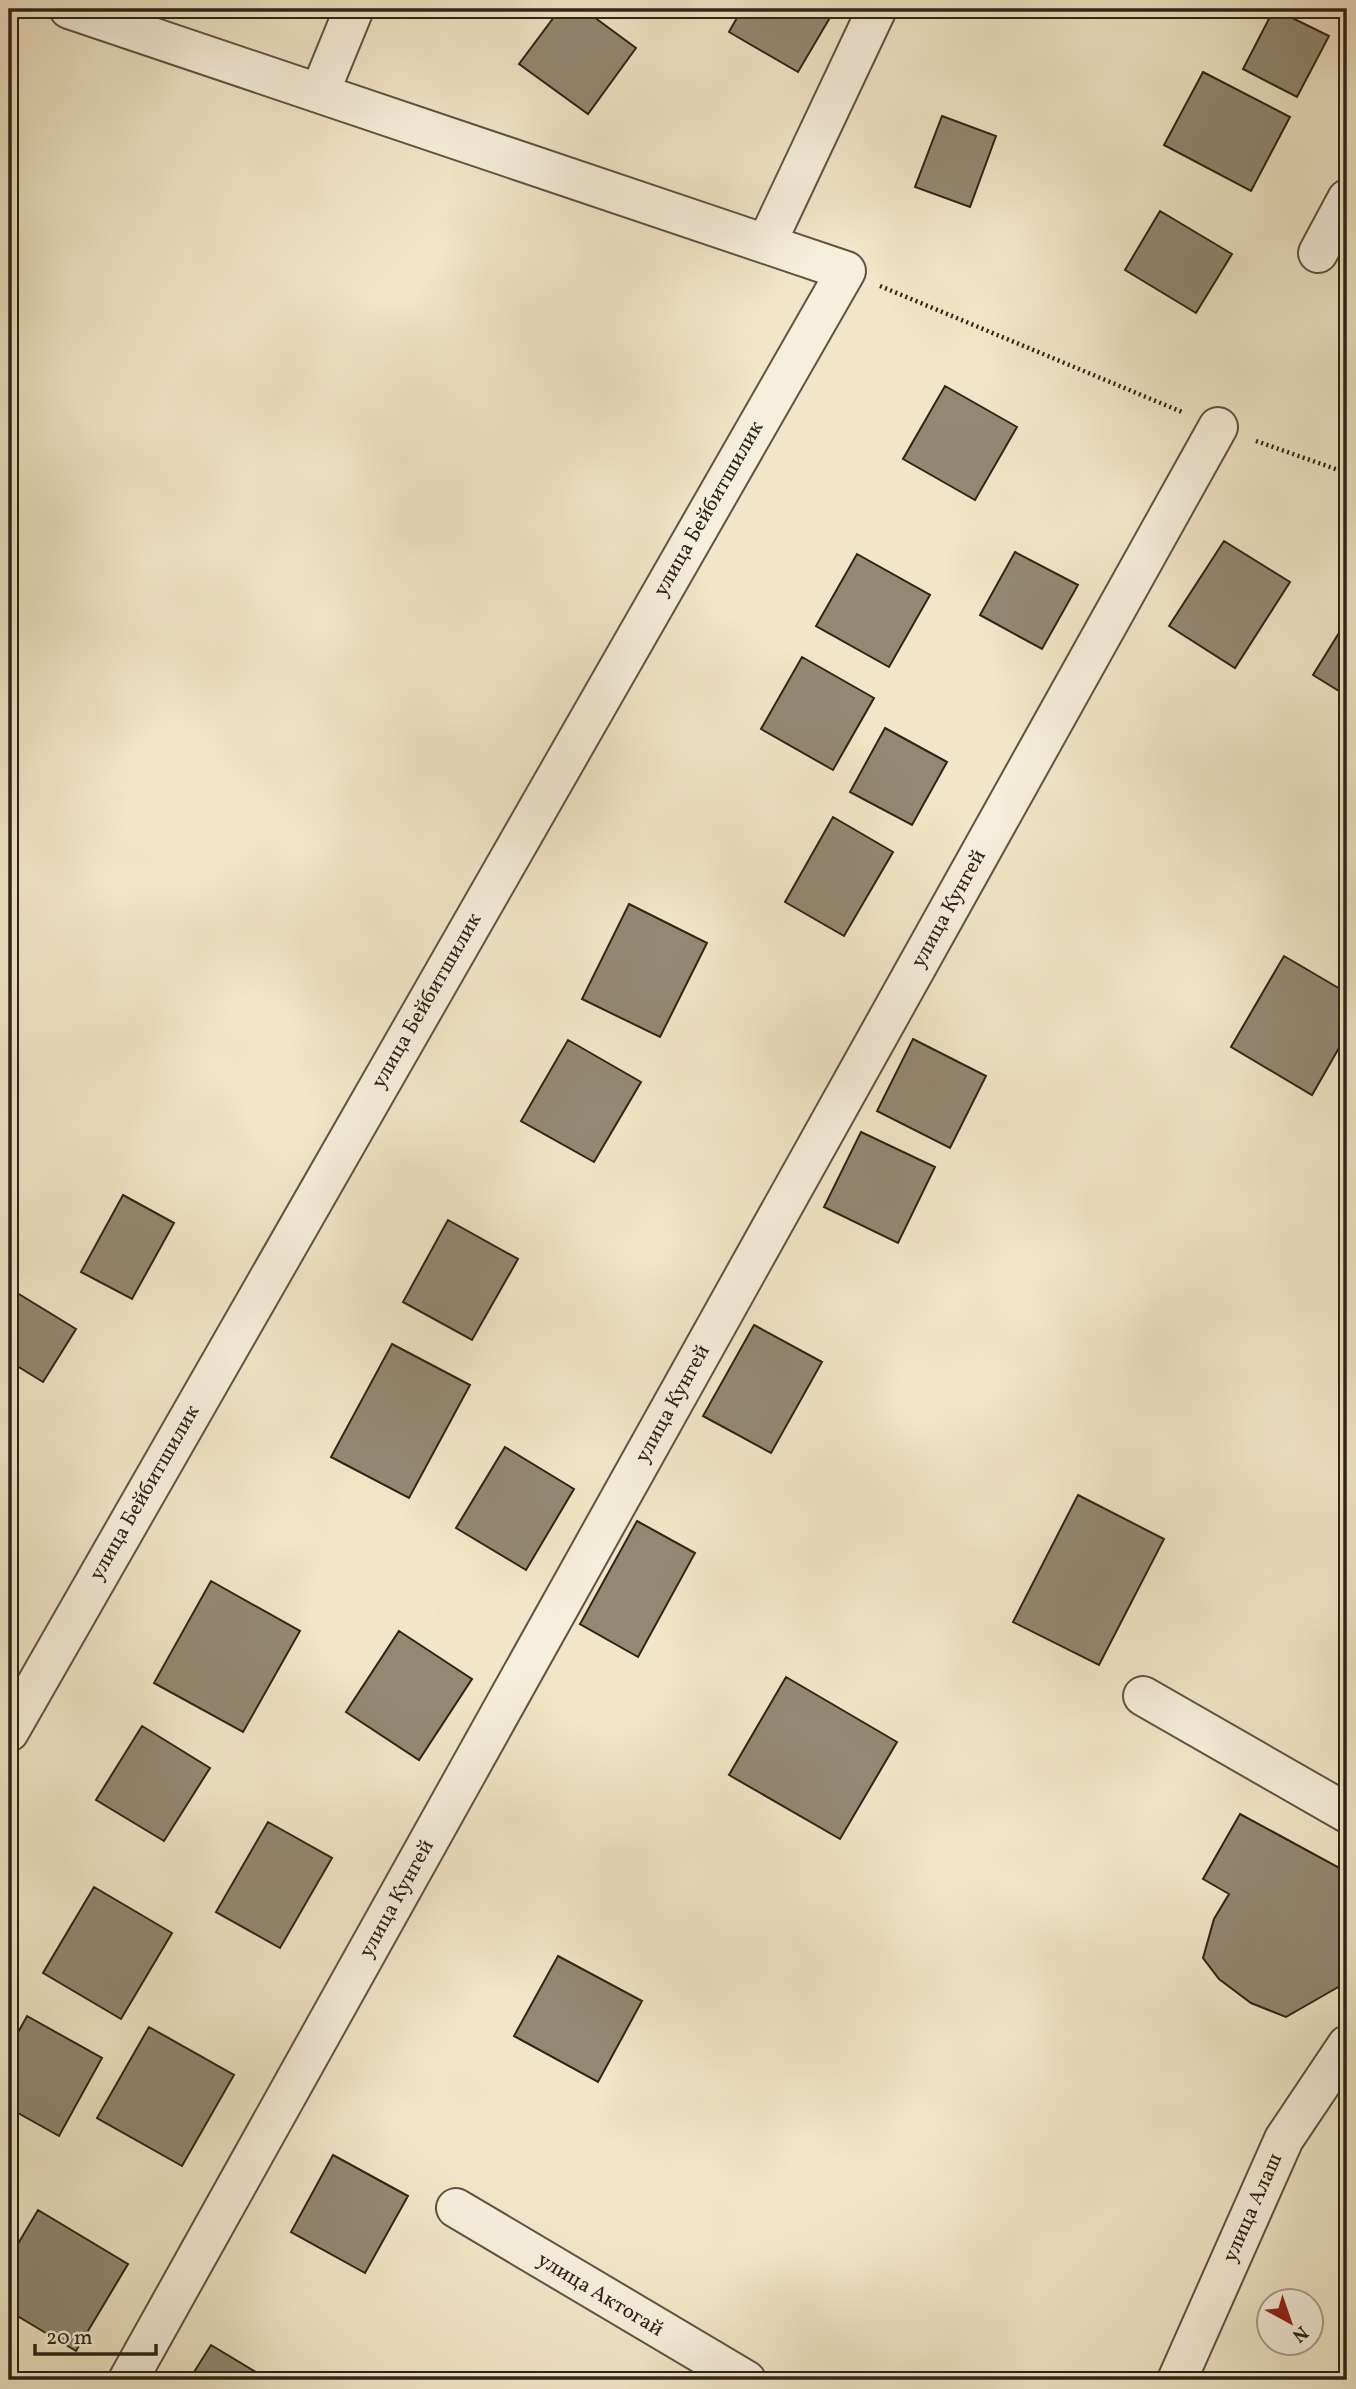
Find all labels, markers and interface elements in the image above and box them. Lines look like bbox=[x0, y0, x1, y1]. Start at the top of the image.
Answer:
street label: улица Бейбитшилик bbox=[647, 416, 771, 602]
street label: улица Кунгей bbox=[904, 844, 994, 973]
street label: улица Бейбитшилик bbox=[365, 908, 489, 1094]
street label: улица Кунгей bbox=[628, 1339, 718, 1468]
street label: улица Бейбитшилик bbox=[83, 1400, 207, 1586]
street label: улица Кунгей bbox=[352, 1834, 442, 1963]
street label: улица Алаш bbox=[1216, 2149, 1290, 2267]
street label: улица Актогай bbox=[531, 2246, 669, 2344]
north arrow bbox=[1254, 2288, 1324, 2358]
scale bar bbox=[35, 2312, 156, 2356]
text: N bbox=[1286, 2319, 1313, 2348]
text: 20 m bbox=[46, 2324, 92, 2353]

